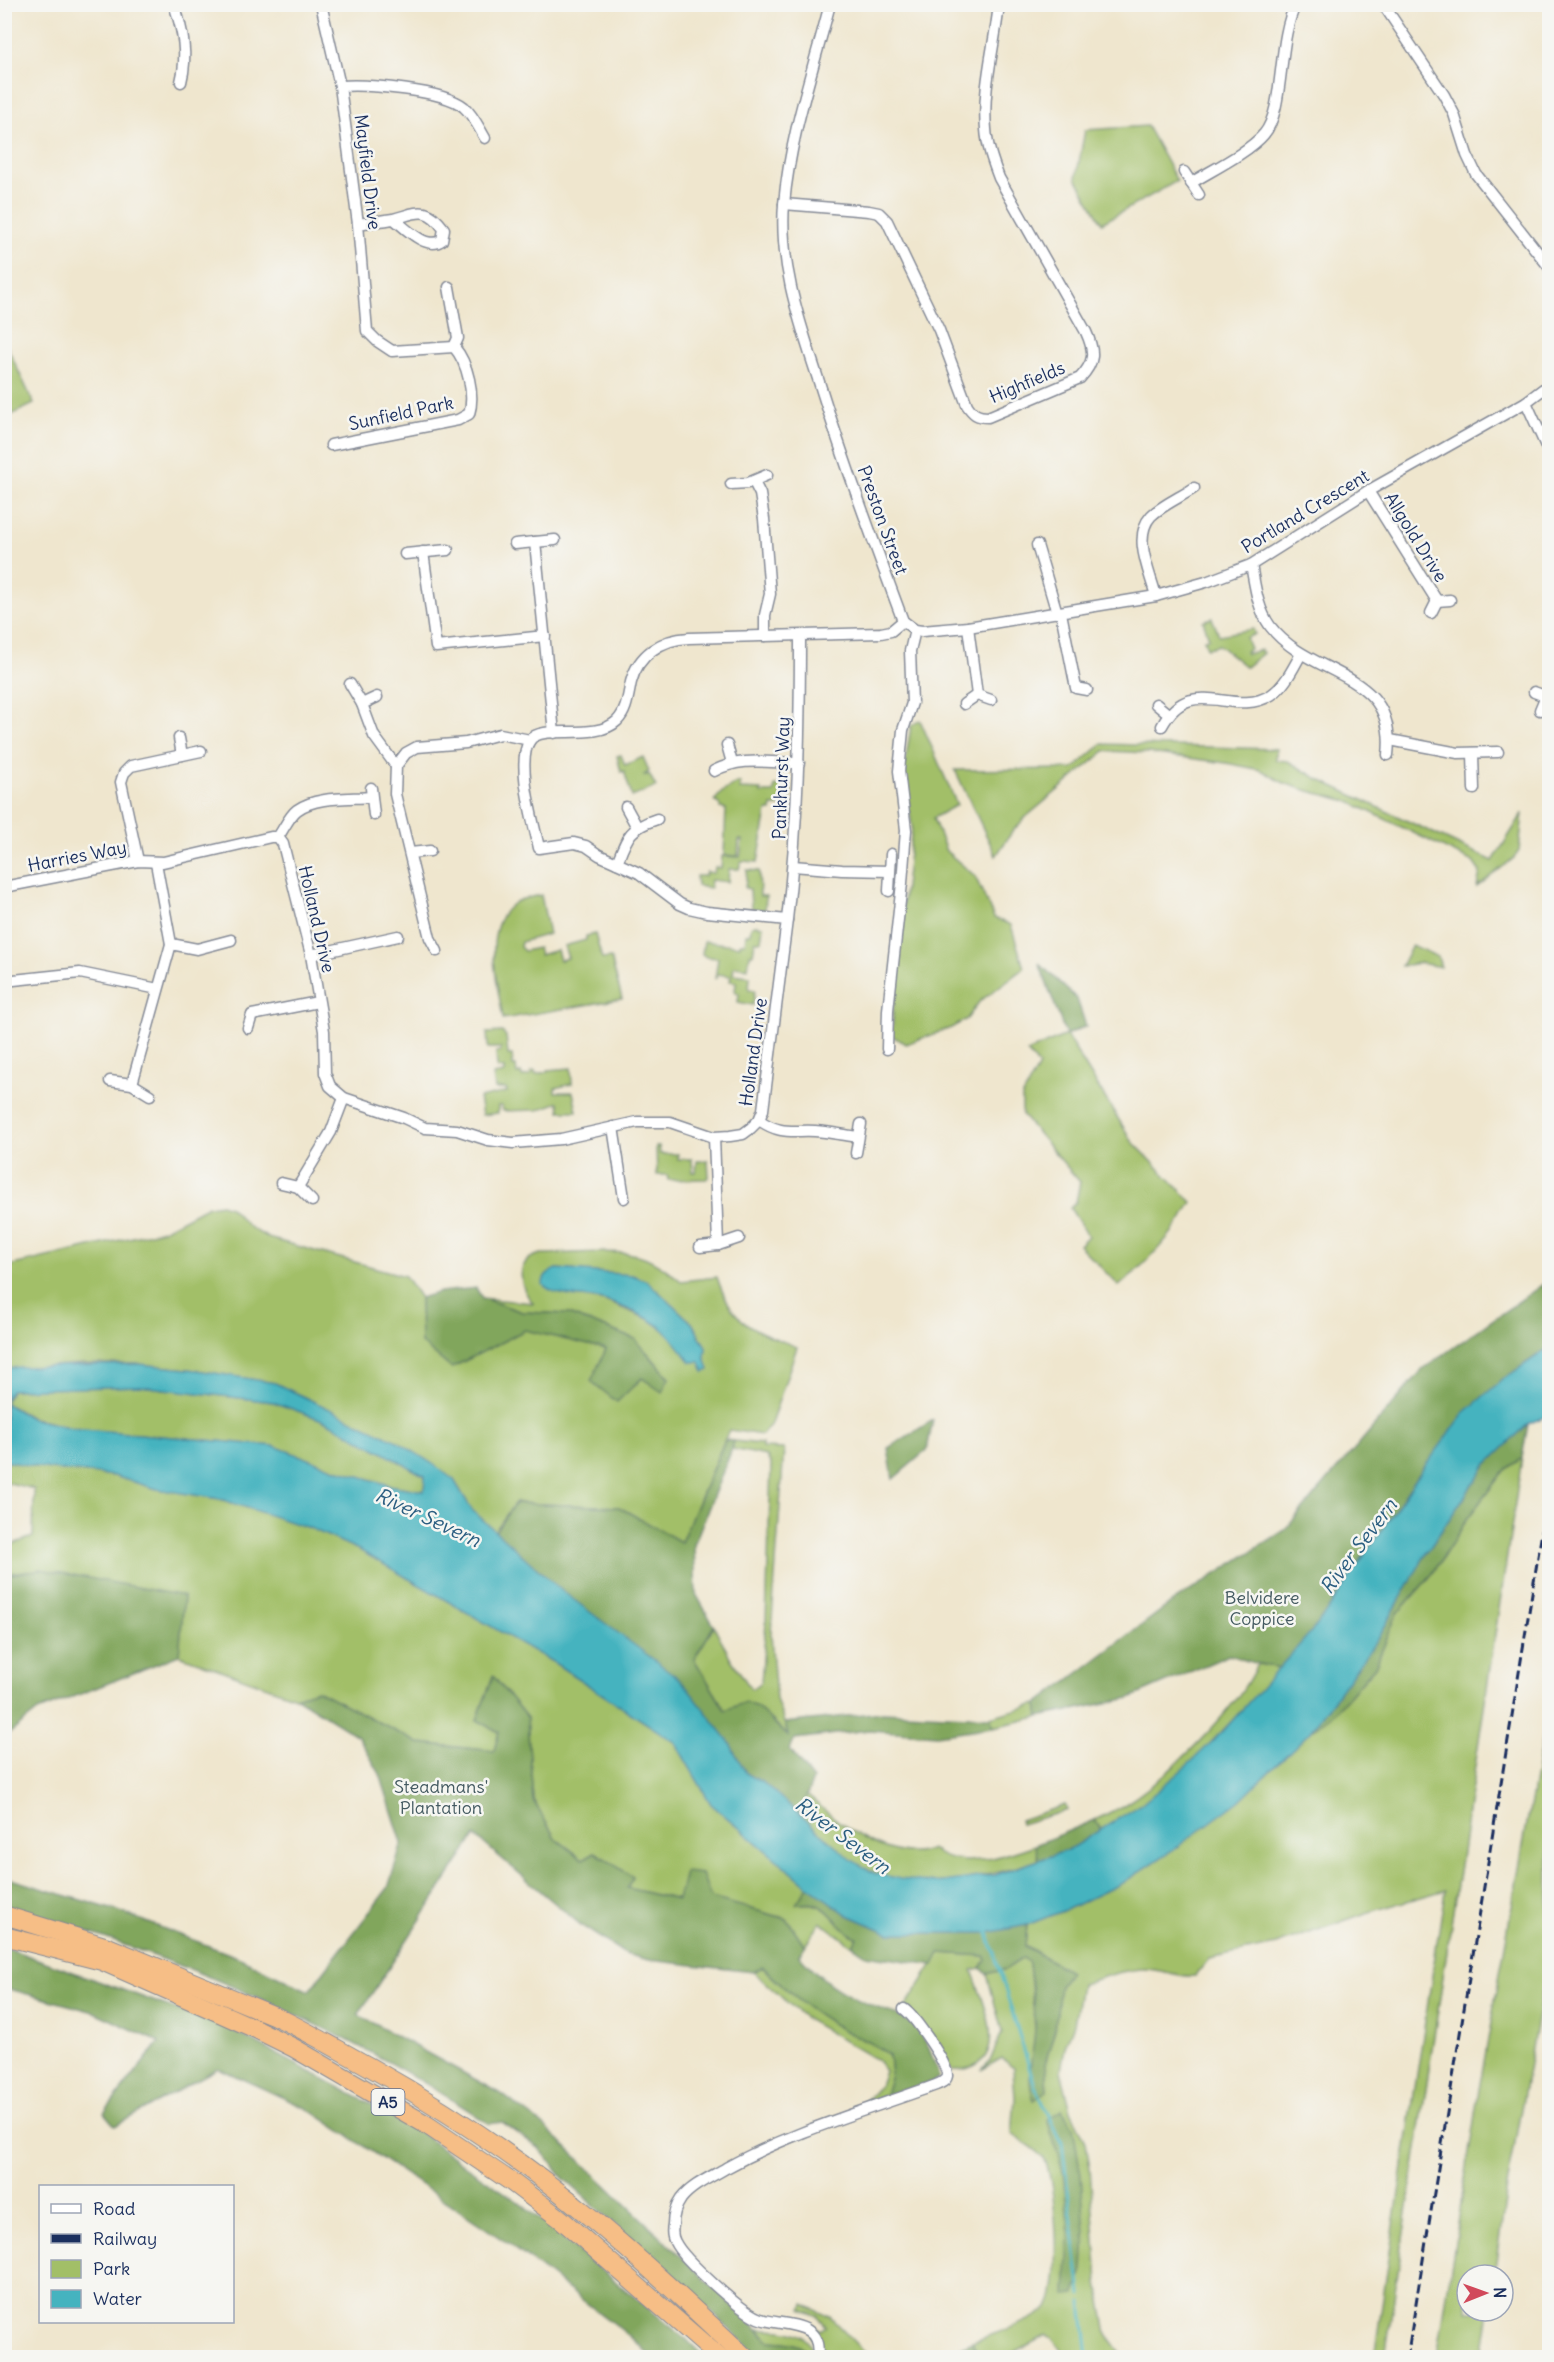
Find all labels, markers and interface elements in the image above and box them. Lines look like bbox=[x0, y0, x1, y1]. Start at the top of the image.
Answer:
street label: Mayfield Drive bbox=[350, 113, 386, 231]
street label: Highfields bbox=[986, 356, 1068, 408]
street label: Sunfield Park bbox=[346, 391, 456, 435]
street label: Preston Street bbox=[853, 462, 913, 578]
street label: Portland Crescent bbox=[1237, 464, 1373, 558]
street label: Allgold Drive bbox=[1379, 488, 1453, 586]
street label: Pankhurst Way bbox=[767, 716, 795, 840]
street label: Harries Way bbox=[26, 835, 128, 877]
street label: Holland Drive bbox=[294, 863, 340, 975]
street label: Holland Drive bbox=[734, 996, 772, 1108]
water label: River Severn bbox=[372, 1482, 485, 1552]
water label: River Severn bbox=[1314, 1493, 1402, 1599]
park label: Belvidere Coppice bbox=[1225, 1586, 1300, 1630]
park label: Steadmans' Plantation bbox=[394, 1775, 488, 1819]
water label: River Severn bbox=[790, 1791, 896, 1879]
road number: A5 bbox=[372, 2089, 404, 2115]
legend bbox=[39, 2185, 234, 2323]
text: Road bbox=[93, 2197, 136, 2220]
text: Railway bbox=[93, 2227, 157, 2250]
text: Park bbox=[93, 2257, 130, 2280]
north arrow bbox=[1455, 2263, 1515, 2323]
text: Water bbox=[93, 2287, 143, 2310]
text: N bbox=[1490, 2287, 1510, 2298]

